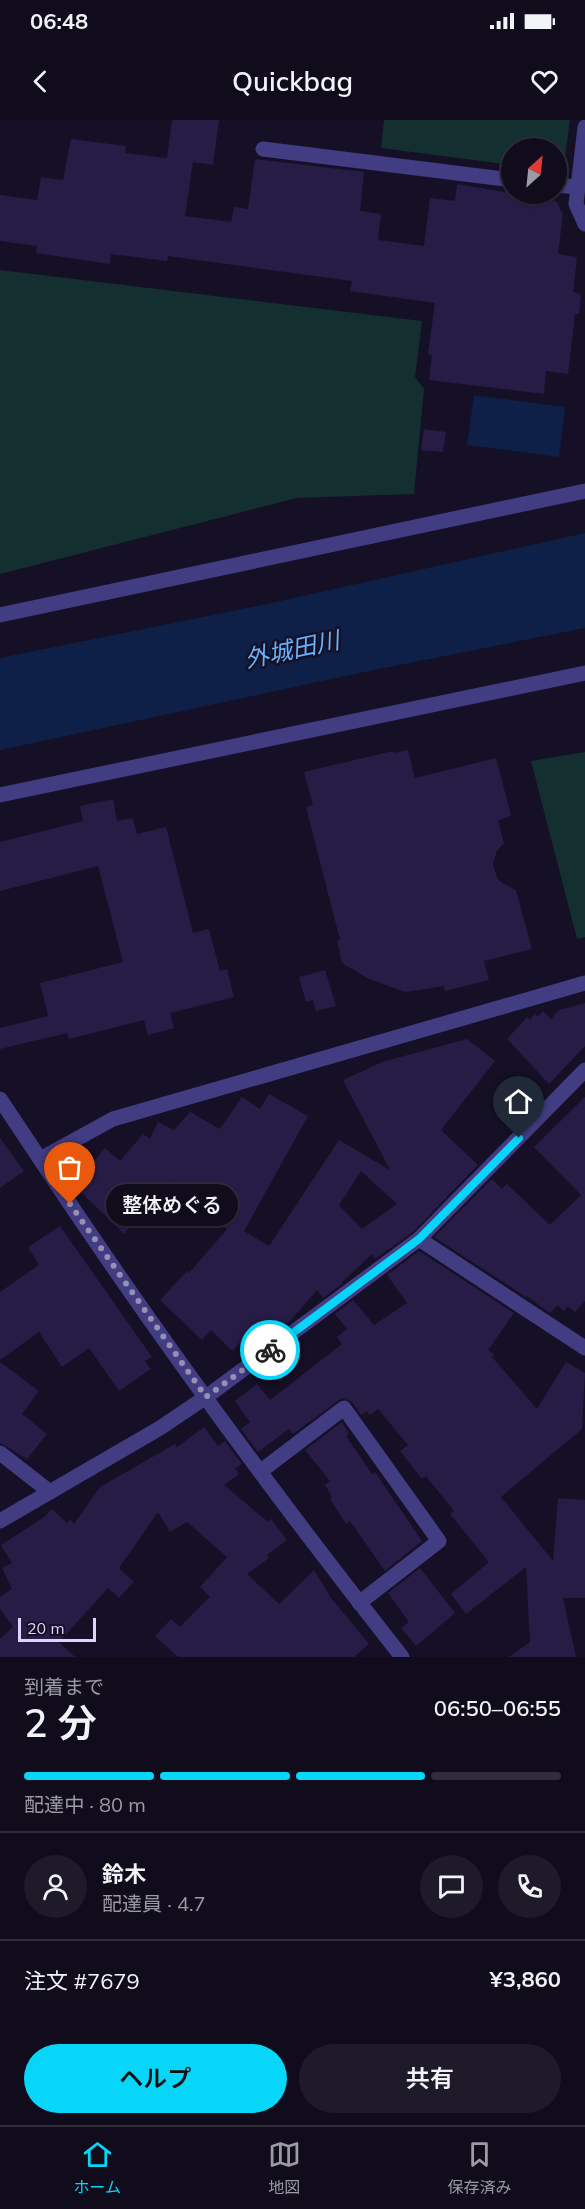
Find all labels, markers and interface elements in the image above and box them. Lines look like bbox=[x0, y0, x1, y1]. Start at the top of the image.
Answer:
text: 06:48 bbox=[30, 7, 88, 35]
text: Quickbag bbox=[232, 64, 353, 98]
icon: back bbox=[24, 65, 57, 98]
icon: heart bbox=[528, 65, 561, 98]
north arrow bbox=[501, 138, 567, 204]
map controls bbox=[501, 138, 567, 204]
water label: 外城田川 bbox=[242, 624, 345, 674]
pin bbox=[493, 1076, 544, 1138]
icon: home bbox=[502, 1085, 535, 1118]
pin bbox=[44, 1142, 95, 1204]
icon: bag bbox=[53, 1151, 86, 1184]
callout: 整体めぐる bbox=[106, 1183, 238, 1225]
text: 整体めぐる bbox=[122, 1192, 222, 1217]
courier bbox=[240, 1320, 300, 1380]
icon: bike bbox=[254, 1334, 287, 1367]
scale bar bbox=[18, 1615, 96, 1642]
text: 20 m bbox=[27, 1618, 64, 1638]
text: 到着まで bbox=[24, 1674, 104, 1699]
text: 06:50–06:55 bbox=[434, 1694, 561, 1722]
text: 2 分 bbox=[24, 1698, 97, 1747]
text: 配達中 · 80 m bbox=[24, 1792, 146, 1817]
button: person bbox=[24, 1855, 87, 1918]
button: chat bbox=[420, 1855, 483, 1918]
button: phone bbox=[498, 1855, 561, 1918]
text: 鈴木 bbox=[102, 1860, 146, 1888]
text: 配達員 · 4.7 bbox=[102, 1891, 206, 1916]
text: ¥3,860 bbox=[490, 1965, 561, 1993]
text: 注文 #7679 bbox=[24, 1967, 140, 1995]
button: ヘルプ bbox=[24, 2044, 287, 2113]
button: 共有 bbox=[299, 2044, 561, 2113]
tab: ホーム bbox=[73, 2138, 121, 2198]
tab: 地図 bbox=[268, 2138, 301, 2198]
tab: 保存済み bbox=[448, 2138, 512, 2198]

